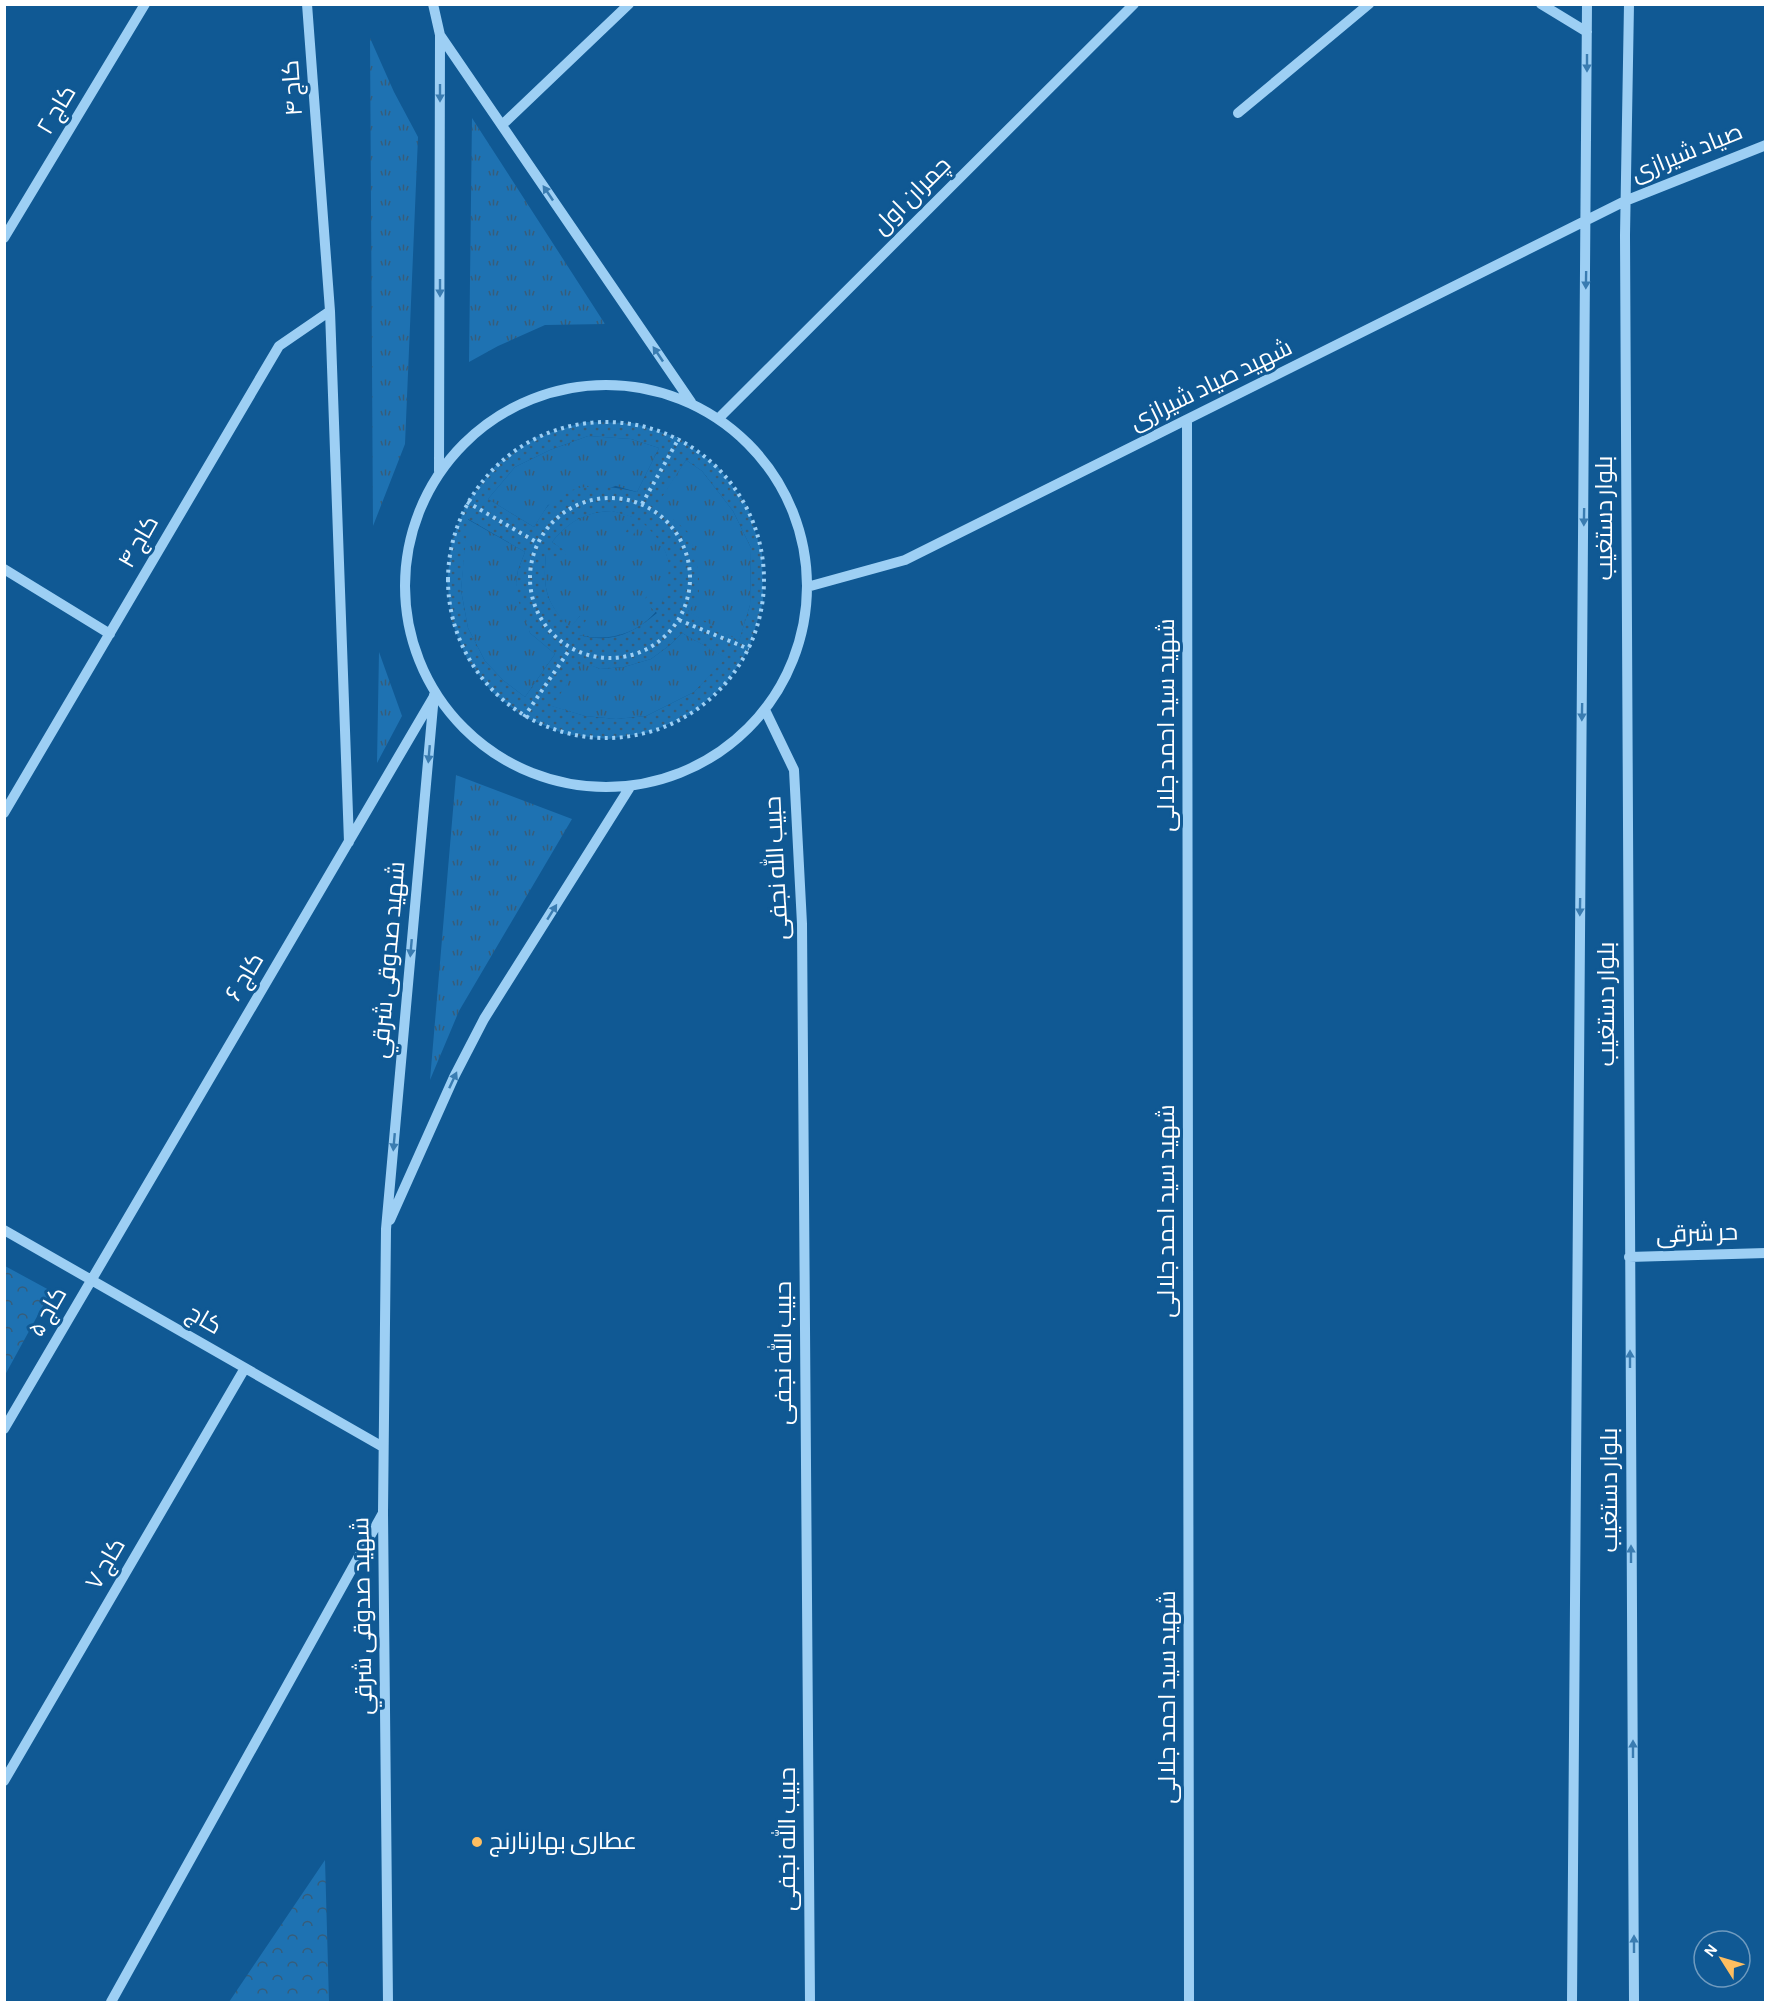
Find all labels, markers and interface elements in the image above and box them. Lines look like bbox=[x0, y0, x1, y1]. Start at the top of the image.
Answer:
one-way arrow bbox=[1582, 53, 1592, 72]
street label: کاج ۴ bbox=[279, 59, 310, 117]
street label: کاج ۲ bbox=[33, 81, 83, 140]
one-way arrow bbox=[435, 84, 445, 103]
street label: صیاد شیرازی bbox=[1628, 119, 1746, 187]
street label: چمران اول bbox=[869, 153, 957, 241]
one-way arrow bbox=[542, 185, 554, 201]
one-way arrow bbox=[1581, 270, 1591, 289]
one-way arrow bbox=[435, 279, 444, 298]
street label: شهید صیاد شیرازی bbox=[1126, 334, 1296, 436]
one-way arrow bbox=[653, 346, 664, 362]
street label: بلوار دستغیب bbox=[1593, 456, 1617, 580]
one-way arrow bbox=[1579, 507, 1589, 526]
street label: کاج ۴ bbox=[115, 512, 166, 574]
street label: شهید سید احمد جلالی bbox=[1154, 618, 1180, 832]
one-way arrow bbox=[1577, 702, 1587, 721]
one-way arrow bbox=[424, 744, 434, 763]
street label: حبیب الله نجفی bbox=[756, 795, 794, 941]
street label: شهید صدوقی شرقي bbox=[367, 860, 416, 1060]
one-way arrow bbox=[1575, 897, 1585, 916]
one-way arrow bbox=[546, 904, 557, 920]
one-way arrow bbox=[406, 938, 416, 957]
street label: بلوار دستغیب bbox=[1595, 942, 1619, 1066]
street label: کاج ۶ bbox=[221, 949, 271, 1007]
one-way arrow bbox=[448, 1071, 457, 1088]
street label: شهید سید احمد جلالی bbox=[1154, 1104, 1180, 1318]
one-way arrow bbox=[389, 1133, 399, 1152]
street label: حر شرقی bbox=[1656, 1220, 1738, 1248]
street label: حبیب الله نجفی bbox=[767, 1281, 797, 1425]
street label: کاج ۵ bbox=[24, 1283, 74, 1342]
street label: کاج bbox=[181, 1301, 226, 1342]
one-way arrow bbox=[1625, 1350, 1635, 1369]
street label: بلوار دستغیب bbox=[1598, 1428, 1622, 1552]
street label: شهید صدوقی شرقي bbox=[348, 1517, 383, 1715]
street label: کاج ۷ bbox=[82, 1534, 133, 1595]
one-way arrow bbox=[1626, 1545, 1636, 1564]
street label: شهید سید احمد جلالی bbox=[1155, 1590, 1181, 1804]
one-way arrow bbox=[1628, 1740, 1638, 1759]
street label: حبیب الله نجفی bbox=[771, 1767, 801, 1911]
place label: عطاری بهارنارنج bbox=[489, 1830, 637, 1857]
marker: عطاری بهارنارنج bbox=[470, 1835, 484, 1849]
north arrow bbox=[1692, 1929, 1752, 1989]
one-way arrow bbox=[1629, 1935, 1639, 1954]
text: N bbox=[1701, 1941, 1721, 1960]

